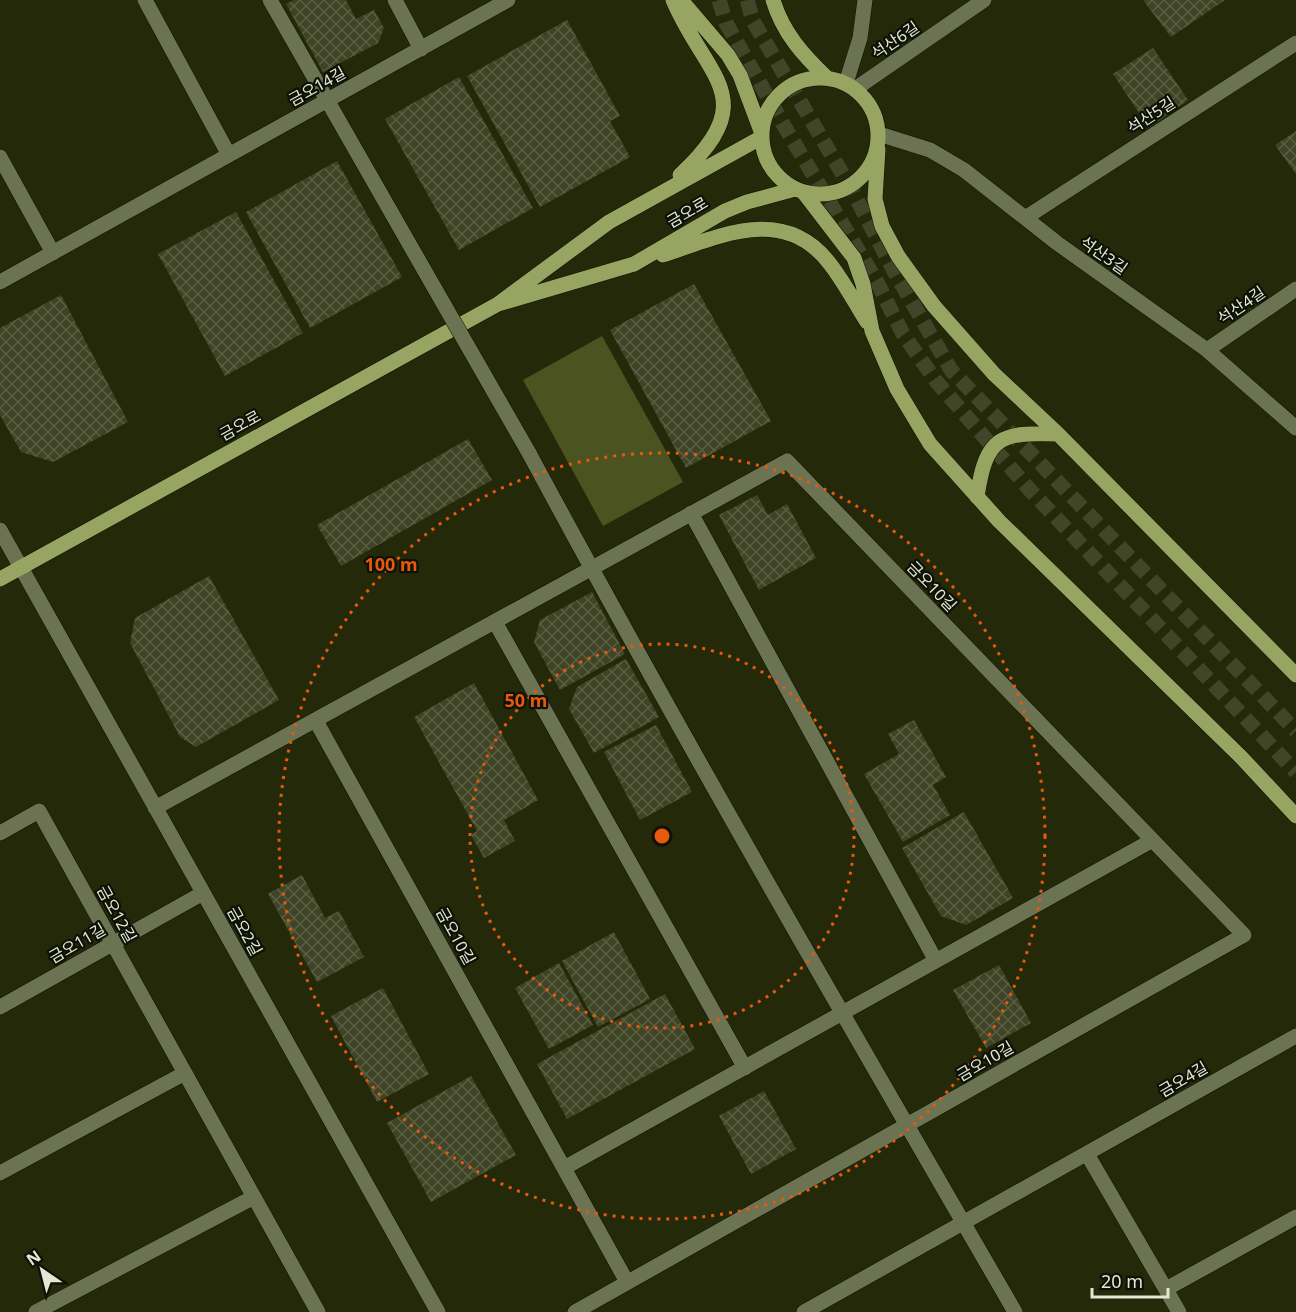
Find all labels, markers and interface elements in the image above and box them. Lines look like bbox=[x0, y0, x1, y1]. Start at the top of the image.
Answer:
street label: 석산6길 bbox=[867, 16, 923, 64]
street label: 금오14길 bbox=[284, 61, 350, 111]
street label: 석산5길 bbox=[1123, 91, 1179, 139]
street label: 금오로 bbox=[662, 191, 712, 233]
street label: 석산3길 bbox=[1076, 231, 1132, 279]
street label: 석산4길 bbox=[1213, 281, 1269, 329]
street label: 금오로 bbox=[215, 405, 265, 445]
text: 100 m bbox=[364, 552, 418, 576]
street label: 금오10길 bbox=[902, 556, 962, 616]
text: 50 m bbox=[505, 688, 547, 712]
centre of rings bbox=[652, 826, 672, 846]
street label: 금오12길 bbox=[92, 881, 142, 947]
street label: 금오2길 bbox=[222, 902, 268, 960]
street label: 금오10길 bbox=[431, 903, 481, 969]
street label: 금오11길 bbox=[44, 918, 110, 968]
street label: 금오10길 bbox=[952, 1036, 1018, 1086]
street label: 금오4길 bbox=[1154, 1056, 1212, 1102]
north arrow bbox=[12, 1240, 72, 1300]
text: N bbox=[22, 1245, 45, 1270]
scale bar bbox=[1092, 1261, 1168, 1299]
text: 20 m bbox=[1101, 1269, 1143, 1293]

